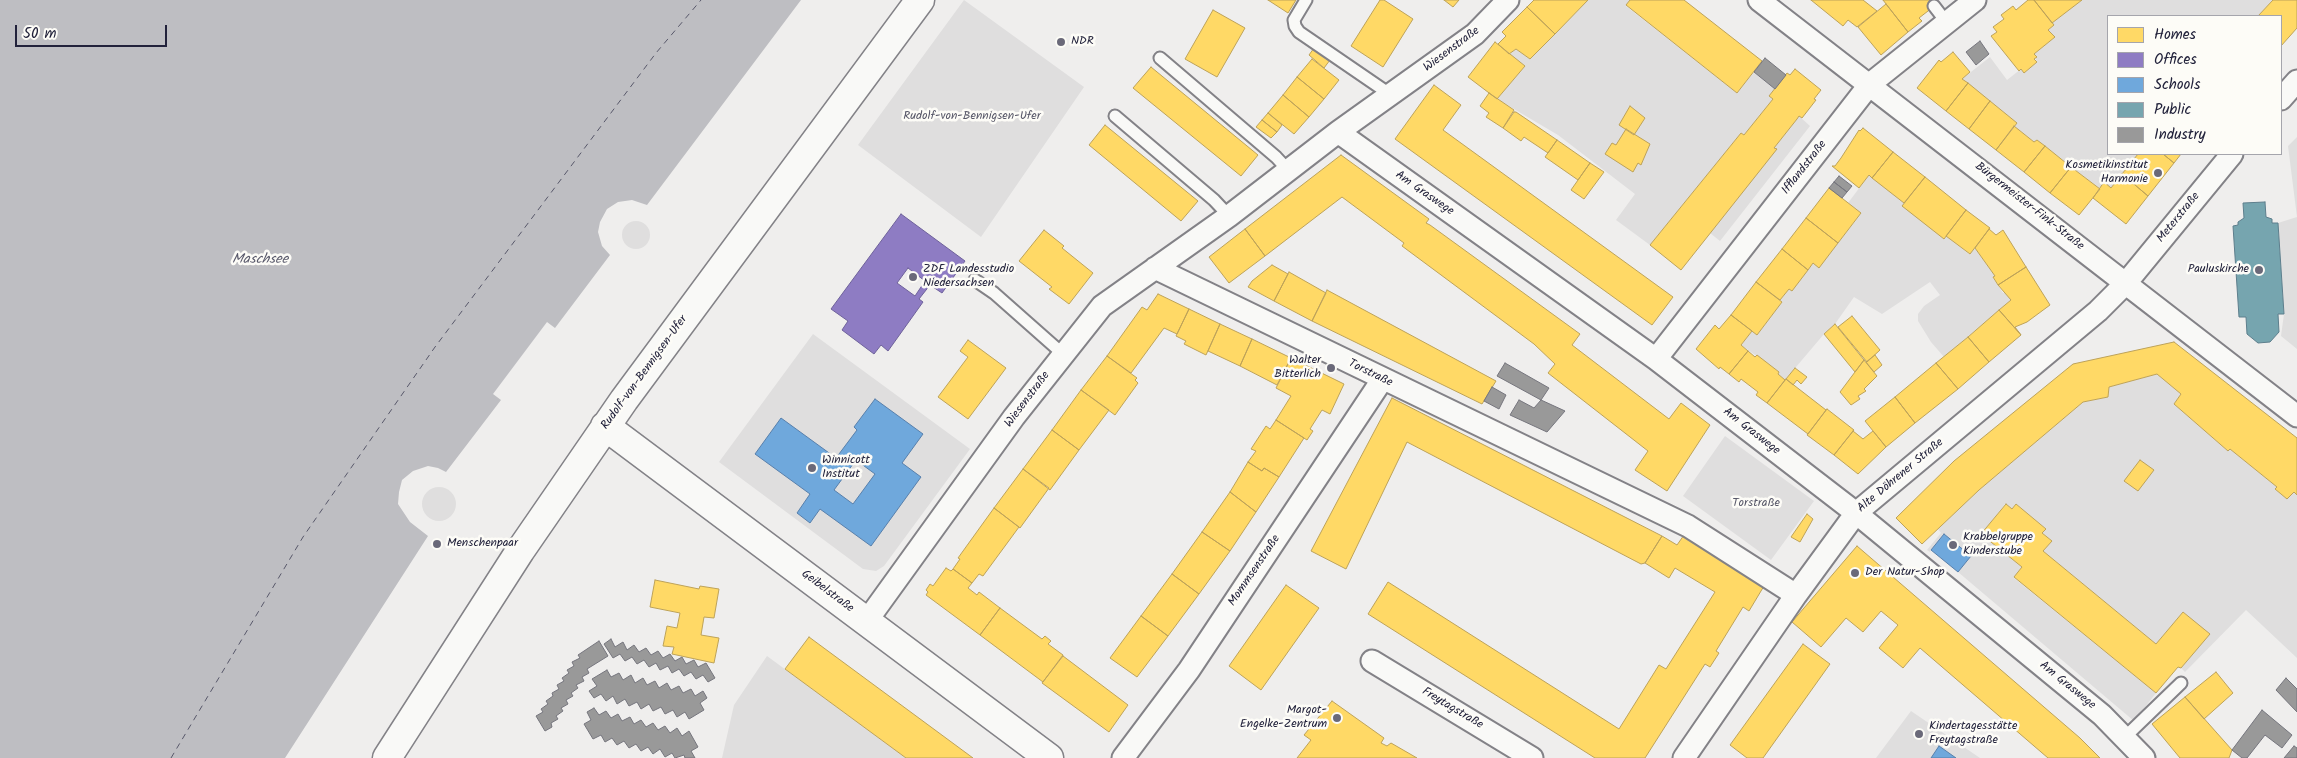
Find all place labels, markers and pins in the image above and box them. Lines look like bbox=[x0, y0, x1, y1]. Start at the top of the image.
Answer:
place label: NDR bbox=[1071, 35, 1094, 49]
marker: NDR bbox=[1055, 36, 1067, 48]
place label: Kosmetikinstitut Harmonie bbox=[2065, 159, 2148, 187]
marker: Kosmetikinstitut Harmonie bbox=[2152, 167, 2164, 179]
place label: ZDF Landesstudio Niedersachsen bbox=[923, 263, 1014, 291]
place label: Pauluskirche bbox=[2188, 263, 2249, 277]
marker: Pauluskirche bbox=[2253, 264, 2265, 276]
marker: ZDF Landesstudio Niedersachsen bbox=[907, 271, 919, 283]
place label: Walter Bitterlich bbox=[1274, 354, 1321, 382]
marker: Walter Bitterlich bbox=[1325, 362, 1337, 374]
place label: Winnicott Institut bbox=[822, 454, 870, 482]
marker: Winnicott Institut bbox=[806, 462, 818, 474]
place label: Krabbelgruppe Kinderstube bbox=[1963, 531, 2033, 559]
place label: Menschenpaar bbox=[447, 537, 518, 551]
marker: Menschenpaar bbox=[431, 538, 443, 550]
marker: Krabbelgruppe Kinderstube bbox=[1947, 539, 1959, 551]
place label: Der Natur-Shop bbox=[1865, 566, 1945, 580]
marker: Der Natur-Shop bbox=[1849, 567, 1861, 579]
place label: Margot- Engelke-Zentrum bbox=[1240, 704, 1327, 732]
marker: Margot- Engelke-Zentrum bbox=[1331, 712, 1343, 724]
place label: Kindertagesstätte Freytagstraße bbox=[1929, 720, 2017, 748]
marker: Kindertagesstätte Freytagstraße bbox=[1913, 728, 1925, 740]

